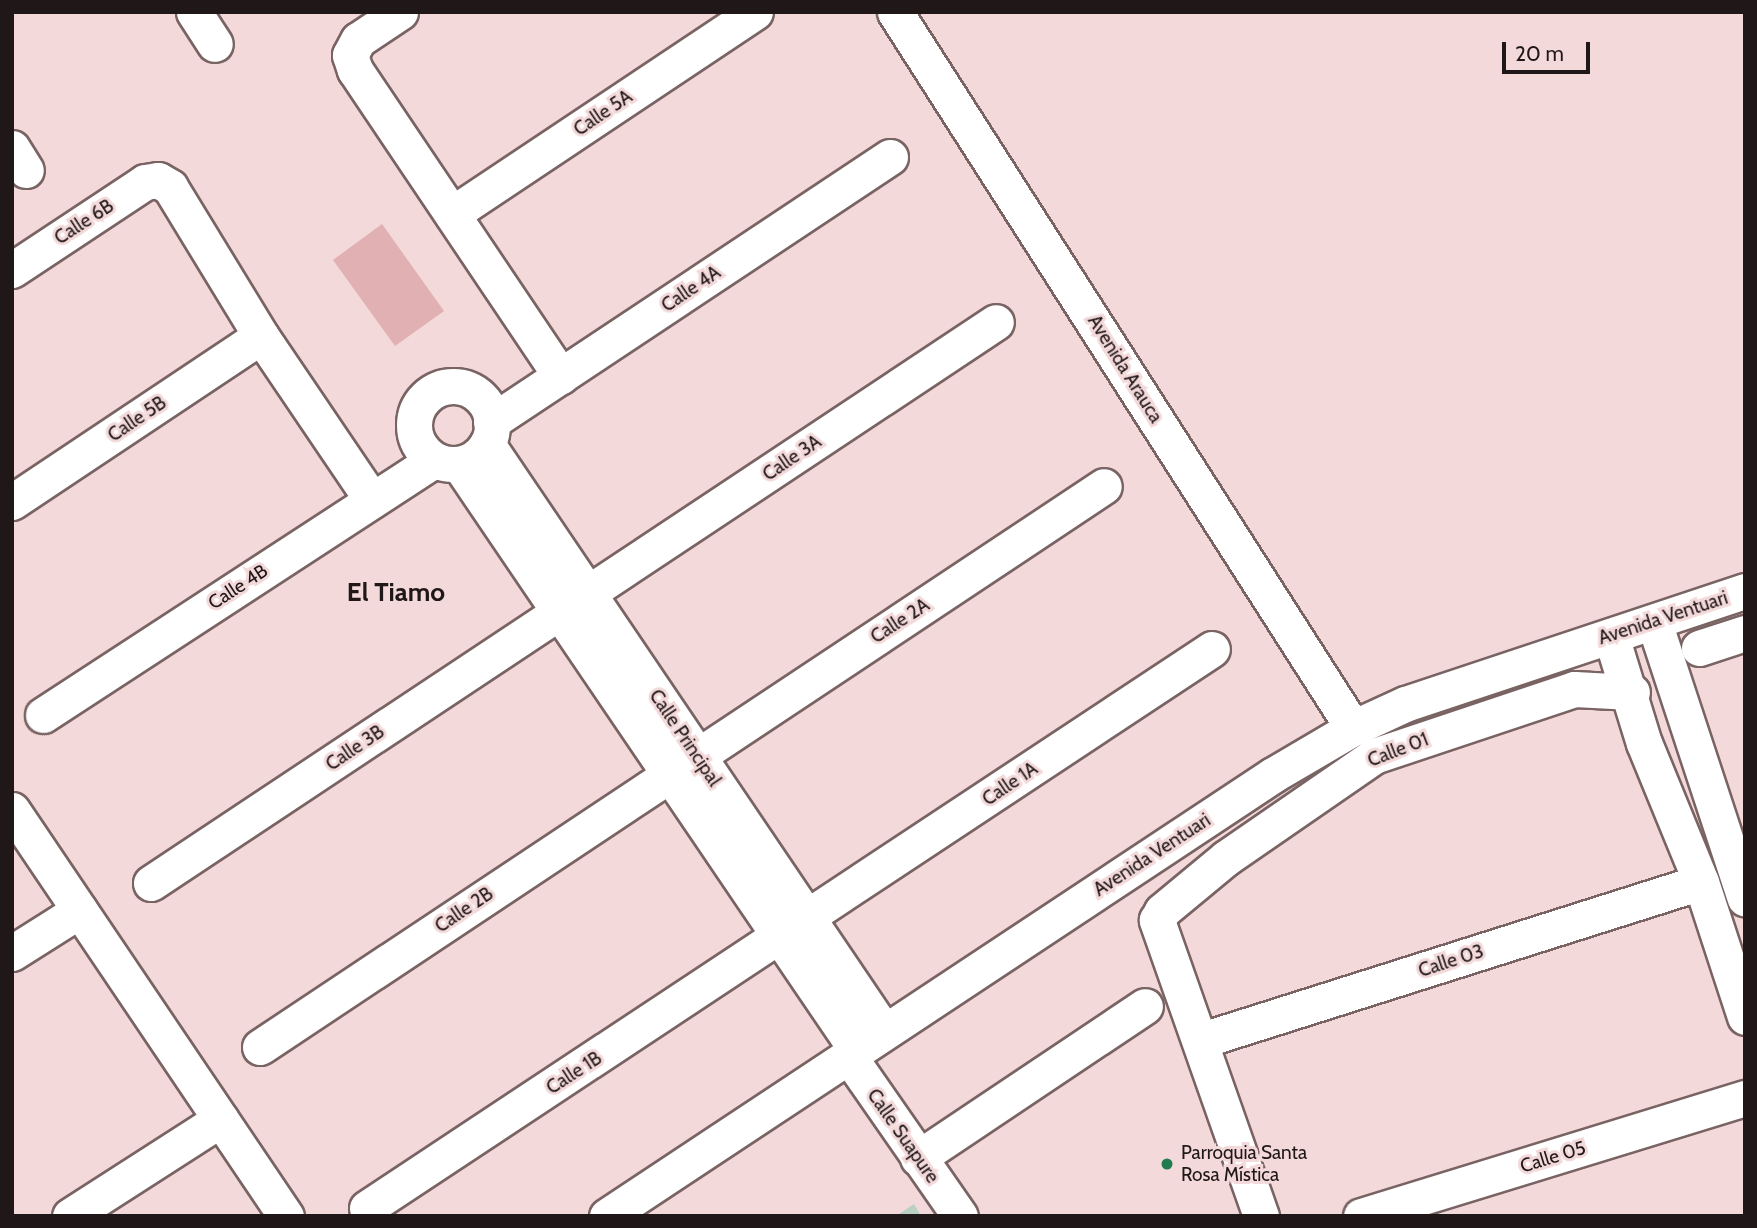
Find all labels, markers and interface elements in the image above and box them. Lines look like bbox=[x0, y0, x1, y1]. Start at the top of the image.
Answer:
scale bar bbox=[1505, 28, 1592, 72]
text: 20 m bbox=[1515, 41, 1564, 66]
street label: Calle 5A bbox=[569, 85, 637, 141]
street label: Calle 6B bbox=[50, 195, 118, 249]
street label: Calle 4A bbox=[657, 261, 725, 317]
street label: Avenida Arauca bbox=[1083, 311, 1167, 427]
street label: Calle 5B bbox=[104, 391, 170, 447]
street label: Calle 3A bbox=[758, 430, 826, 486]
street label: Calle 4B bbox=[204, 559, 272, 615]
district label: El Tiamo bbox=[347, 577, 445, 609]
street label: Avenida Ventuari bbox=[1595, 586, 1731, 650]
street label: Calle 2A bbox=[866, 594, 934, 648]
street label: Calle Principal bbox=[644, 685, 726, 791]
street label: Calle 3B bbox=[322, 720, 388, 776]
street label: Calle 01 bbox=[1364, 728, 1432, 772]
street label: Calle 1A bbox=[978, 757, 1042, 811]
street label: Avenida Ventuari bbox=[1089, 809, 1215, 901]
street label: Calle 2B bbox=[431, 882, 497, 938]
street label: Calle 03 bbox=[1416, 940, 1486, 982]
street label: Calle 1B bbox=[542, 1047, 606, 1099]
street label: Calle Suapure bbox=[862, 1084, 944, 1188]
street label: Calle 05 bbox=[1518, 1136, 1588, 1178]
place label: Parroquia Santa Rosa Mística bbox=[1181, 1142, 1307, 1186]
marker: Parroquia Santa Rosa Mística bbox=[1159, 1156, 1175, 1172]

